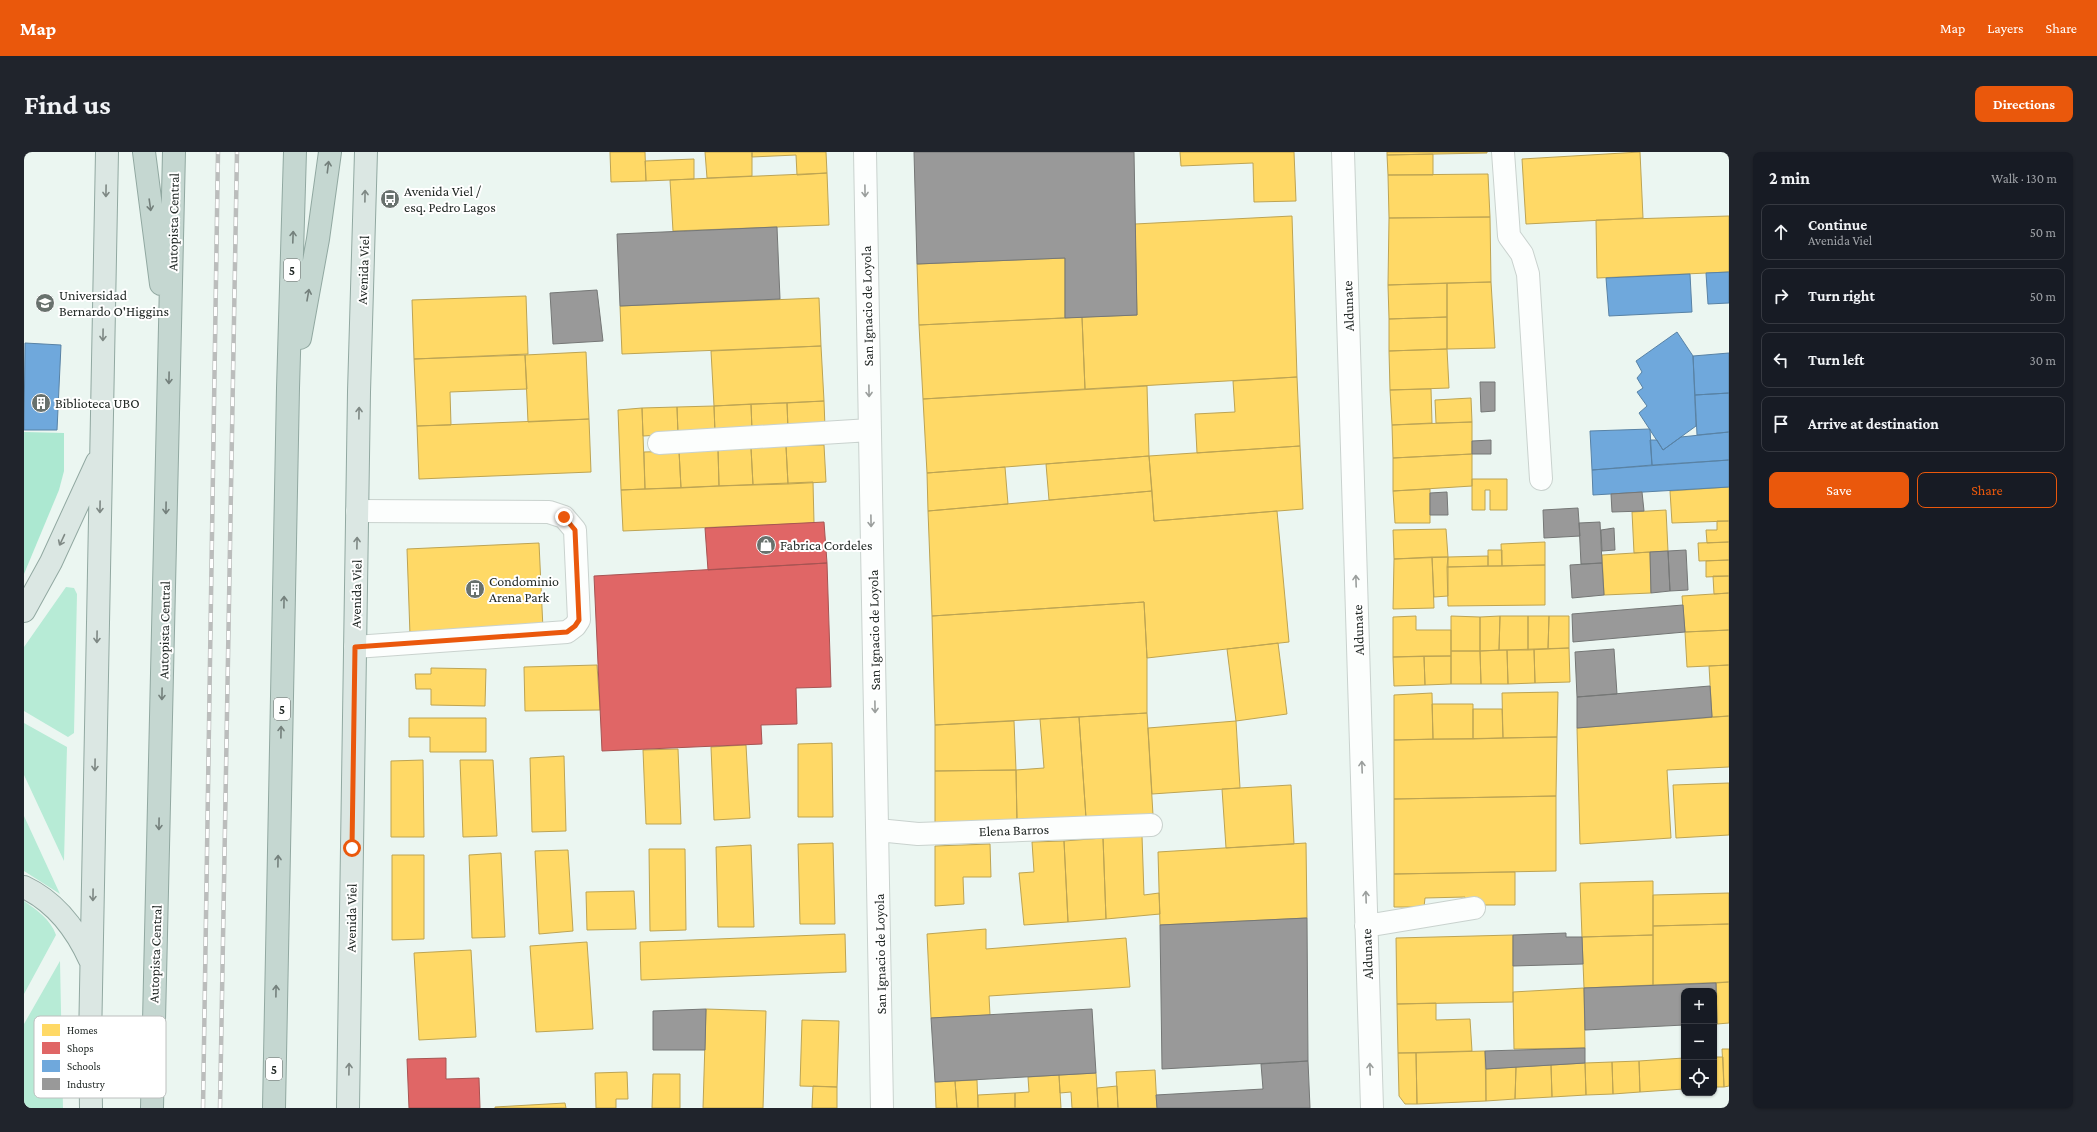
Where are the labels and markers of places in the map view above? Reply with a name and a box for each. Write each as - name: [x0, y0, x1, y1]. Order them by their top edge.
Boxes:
- place label: Avenida Viel / esq. Pedro Lagos: [404, 183, 496, 215]
- bus stop icon: Avenida Viel / esq. Pedro Lagos: [379, 188, 401, 210]
- place label: Universidad Bernardo O'Higgins: [59, 287, 169, 319]
- school or university icon: Universidad Bernardo O'Higgins: [34, 292, 56, 314]
- building icon: Biblioteca UBO: [30, 392, 52, 414]
- place label: Biblioteca UBO: [55, 395, 140, 411]
- shop icon: Fabrica Cordeles: [755, 534, 777, 556]
- place label: Fabrica Cordeles: [780, 537, 872, 553]
- place label: Condominio Arena Park: [489, 573, 559, 605]
- building icon: Condominio Arena Park: [464, 578, 486, 600]

